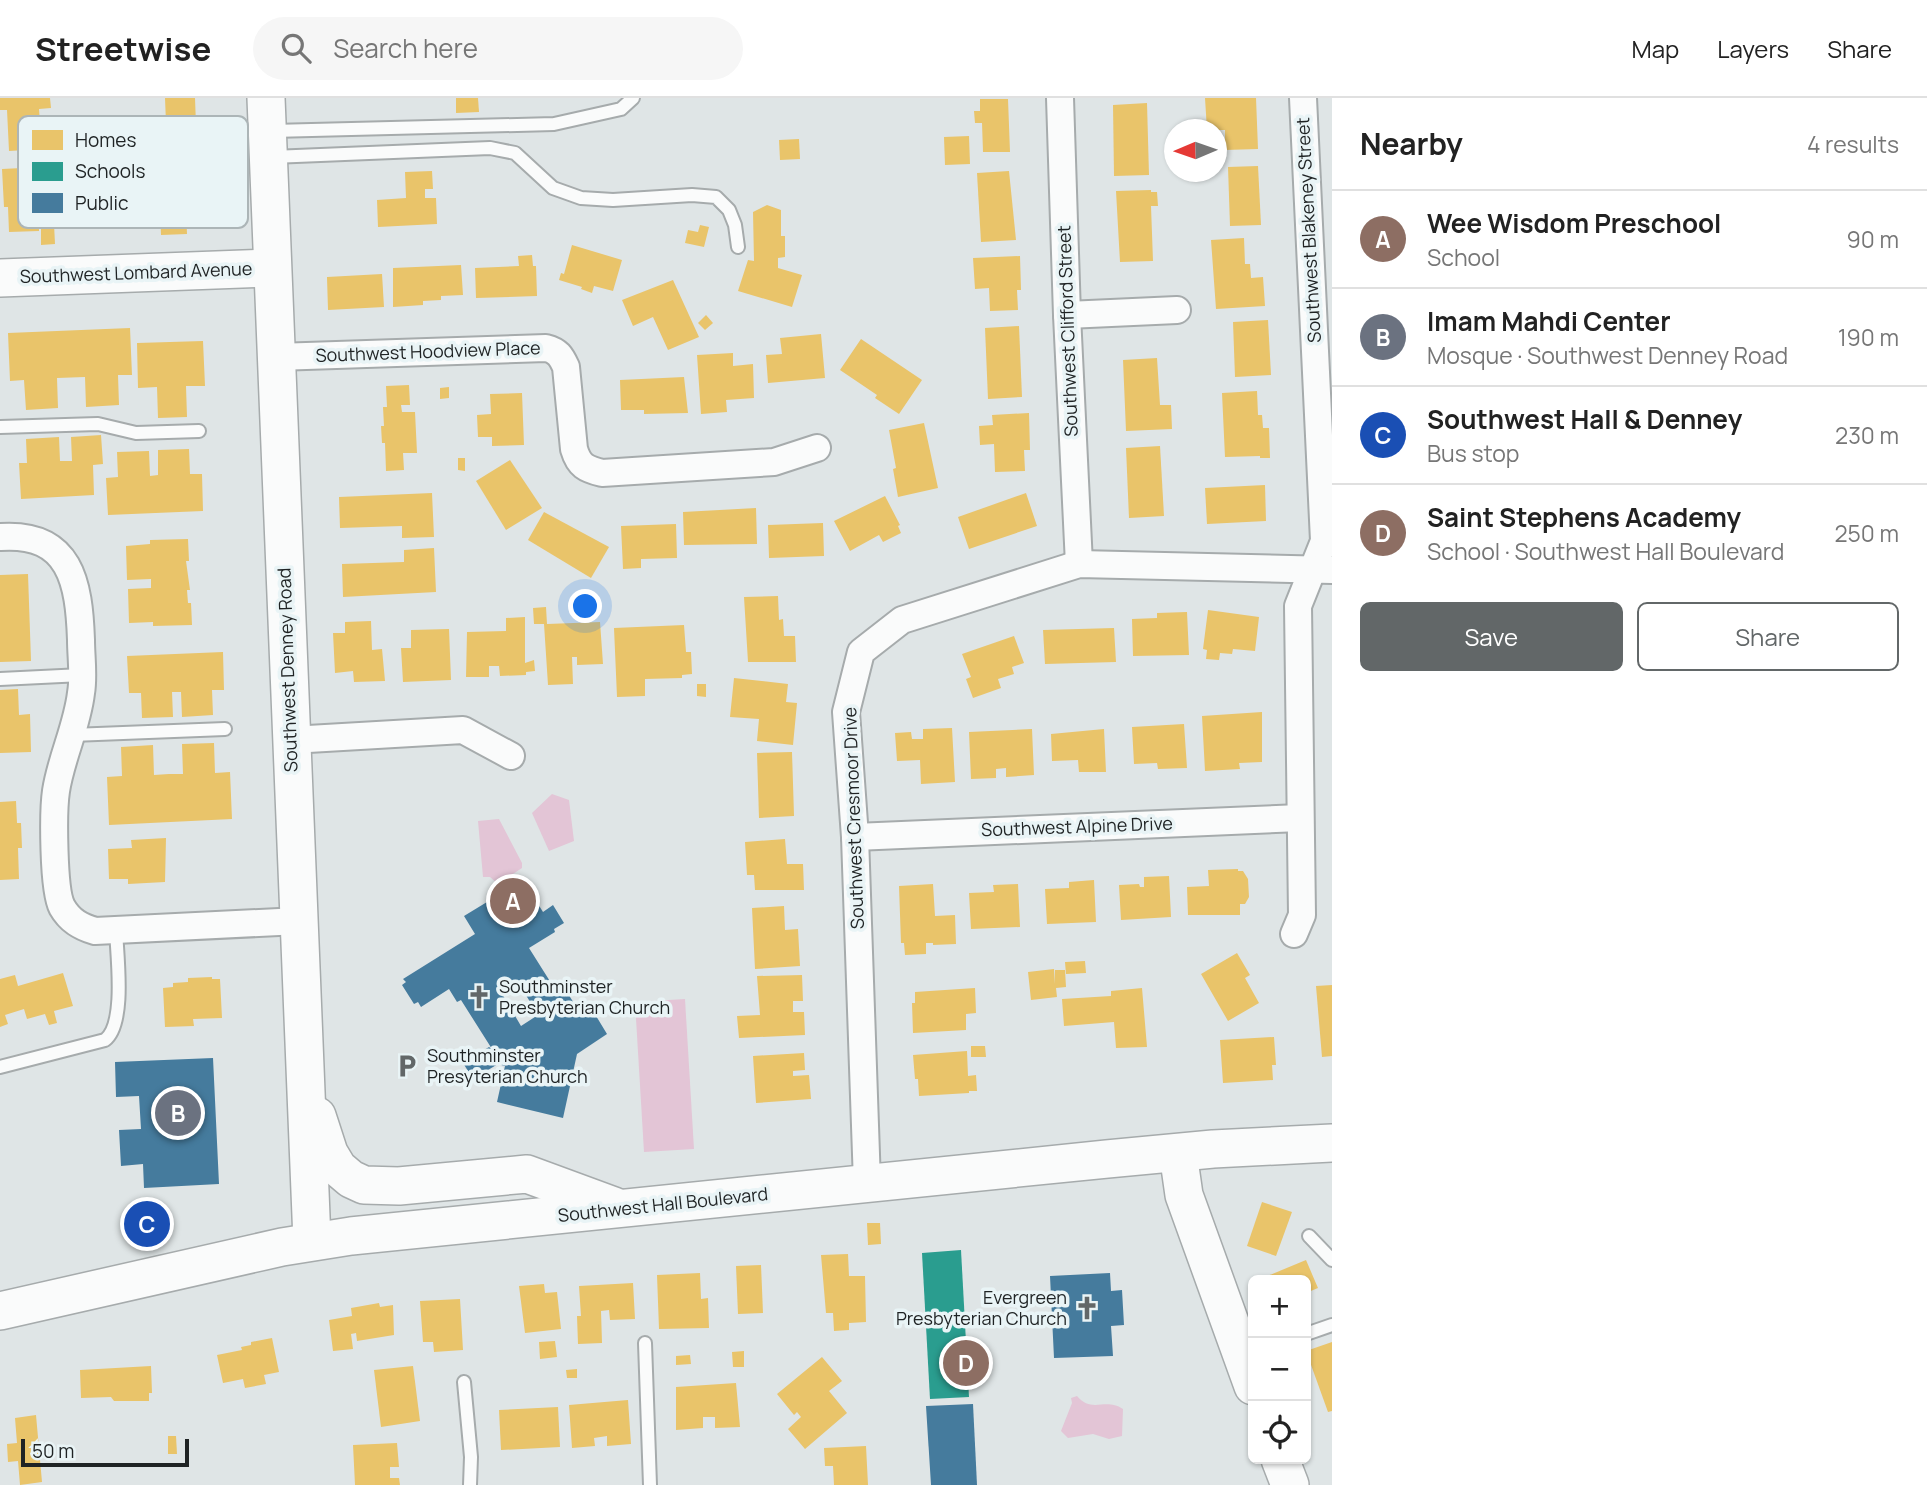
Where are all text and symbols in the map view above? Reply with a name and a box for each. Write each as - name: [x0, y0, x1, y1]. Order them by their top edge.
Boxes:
- search box: [253, 17, 743, 80]
- text: Streetwise: [35, 26, 211, 71]
- icon: search: [277, 29, 315, 67]
- text: Search here: [333, 30, 478, 66]
- text: Map: [1632, 32, 1679, 65]
- text: Layers: [1717, 32, 1789, 65]
- text: Share: [1827, 32, 1892, 65]
- legend: [18, 116, 248, 228]
- street label: Southwest Blakeney Street: [1290, 117, 1326, 343]
- north arrow: [1164, 119, 1227, 182]
- text: Nearby: [1360, 123, 1463, 164]
- text: Homes: [75, 127, 136, 153]
- text: 4 results: [1807, 128, 1899, 160]
- text: Schools: [75, 158, 145, 184]
- text: Public: [75, 190, 128, 216]
- text: Wee Wisdom Preschool: [1427, 205, 1721, 241]
- text: A: [1375, 223, 1391, 255]
- text: 90 m: [1847, 223, 1899, 255]
- street label: Southwest Clifford Street: [1051, 225, 1083, 437]
- text: School: [1427, 241, 1500, 273]
- street label: Southwest Lombard Avenue: [19, 256, 253, 288]
- text: Imam Mahdi Center: [1427, 303, 1671, 339]
- text: B: [1376, 321, 1390, 353]
- text: 190 m: [1838, 321, 1899, 353]
- street label: Southwest Hoodview Place: [315, 335, 541, 367]
- text: Mosque · Southwest Denney Road: [1427, 339, 1788, 371]
- text: Southwest Hall & Denney: [1427, 401, 1742, 437]
- text: C: [1375, 419, 1392, 451]
- text: 230 m: [1835, 419, 1899, 451]
- text: Bus stop: [1427, 437, 1519, 469]
- text: Saint Stephens Academy: [1427, 499, 1741, 535]
- text: D: [1375, 517, 1391, 549]
- text: 250 m: [1834, 517, 1899, 549]
- text: School · Southwest Hall Boulevard: [1427, 535, 1784, 567]
- street label: Southwest Denney Road: [271, 568, 303, 773]
- your location: [568, 589, 602, 623]
- button: Save: [1360, 602, 1623, 671]
- button: Share: [1637, 602, 1899, 671]
- street label: Southwest Cresmoor Drive: [837, 706, 869, 930]
- street label: Southwest Alpine Drive: [981, 811, 1173, 841]
- pin: A: [490, 875, 536, 927]
- place label: Southminster Presbyterian Church: [499, 974, 670, 1019]
- church icon: Southminster Presbyterian Church: [465, 983, 493, 1011]
- place label: Southminster Presyterian Church: [427, 1043, 588, 1088]
- parking icon: Southminster Presyterian Church: [393, 1052, 421, 1080]
- pin: B: [155, 1087, 201, 1139]
- street label: Southwest Hall Boulevard: [557, 1181, 769, 1227]
- pin: C: [124, 1198, 170, 1250]
- map controls: [1248, 1275, 1311, 1464]
- button: +: [1248, 1275, 1311, 1338]
- place label: Evergreen Presbyterian Church: [896, 1285, 1067, 1330]
- church icon: Evergreen Presbyterian Church: [1073, 1294, 1101, 1322]
- pin: D: [943, 1337, 989, 1389]
- button: −: [1248, 1338, 1311, 1401]
- button: locate: [1248, 1401, 1311, 1464]
- scale bar: [21, 1436, 189, 1468]
- text: 50 m: [32, 1438, 74, 1464]

